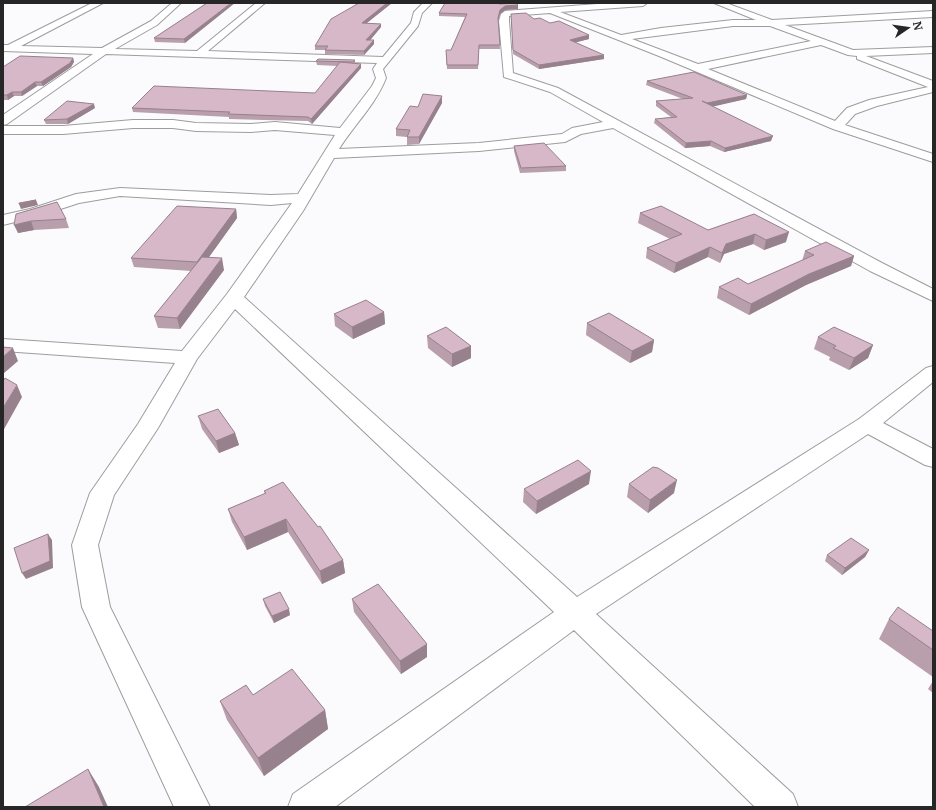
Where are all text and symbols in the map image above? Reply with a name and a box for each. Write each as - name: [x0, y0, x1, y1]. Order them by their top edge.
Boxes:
- north arrow: [888, 8, 928, 48]
- text: N: [910, 20, 926, 32]

